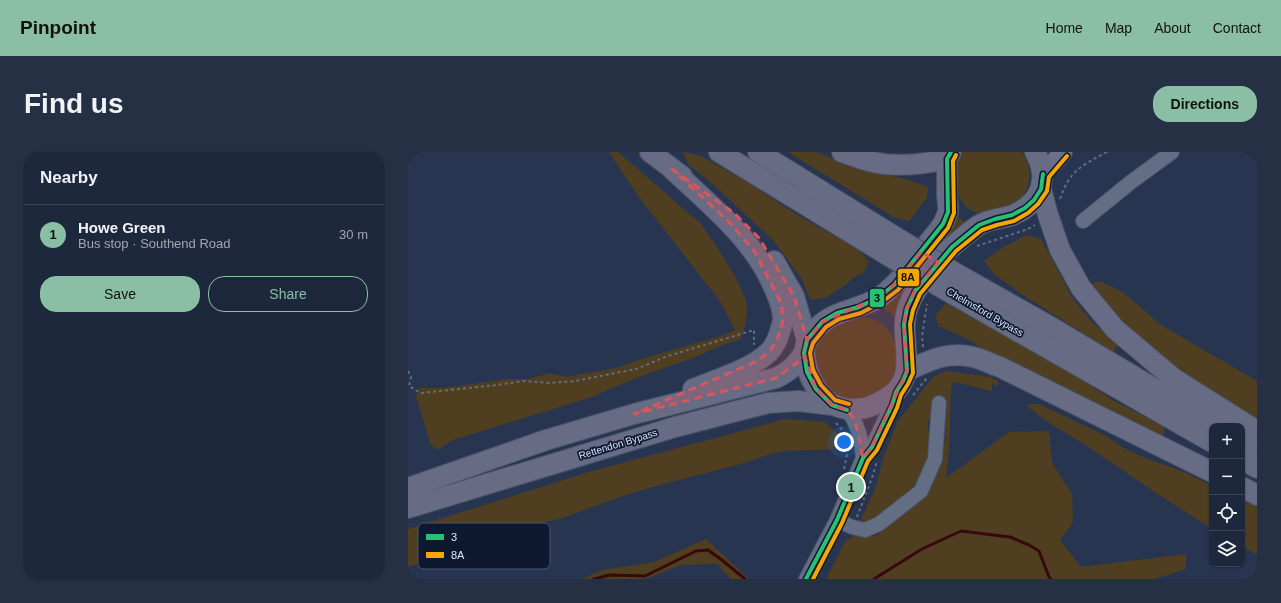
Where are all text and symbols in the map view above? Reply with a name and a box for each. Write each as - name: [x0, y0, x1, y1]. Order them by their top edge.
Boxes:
- text: Pinpoint: [20, 17, 96, 38]
- text: Home: [1046, 20, 1083, 36]
- text: Map: [1105, 20, 1132, 36]
- text: About: [1154, 20, 1191, 36]
- text: Contact: [1213, 20, 1261, 36]
- button: Directions: [1153, 86, 1257, 122]
- text: Find us: [24, 88, 124, 119]
- text: Nearby: [40, 168, 98, 187]
- text: Howe Green: [78, 219, 166, 236]
- text: 1: [49, 227, 57, 242]
- text: 30 m: [339, 227, 368, 242]
- text: Bus stop · Southend Road: [78, 236, 231, 251]
- line badge: 8A: [897, 268, 920, 287]
- text: 8A: [901, 271, 915, 283]
- button: Save: [40, 276, 200, 312]
- button: Share: [208, 276, 368, 312]
- street label: Chelmsford Bypass: [945, 286, 1025, 338]
- line badge: 3: [869, 288, 885, 308]
- text: 3: [874, 292, 880, 304]
- map controls: [1209, 423, 1245, 567]
- button: +: [1209, 423, 1245, 459]
- street label: Rettendon Bypass: [577, 427, 659, 461]
- your location: [834, 432, 854, 452]
- button: −: [1209, 459, 1245, 495]
- pin: 1: [838, 472, 864, 502]
- button: locate: [1209, 495, 1245, 531]
- legend: [418, 523, 550, 569]
- text: 3: [451, 531, 457, 543]
- button: layers: [1209, 531, 1245, 567]
- text: 8A: [451, 549, 465, 561]

